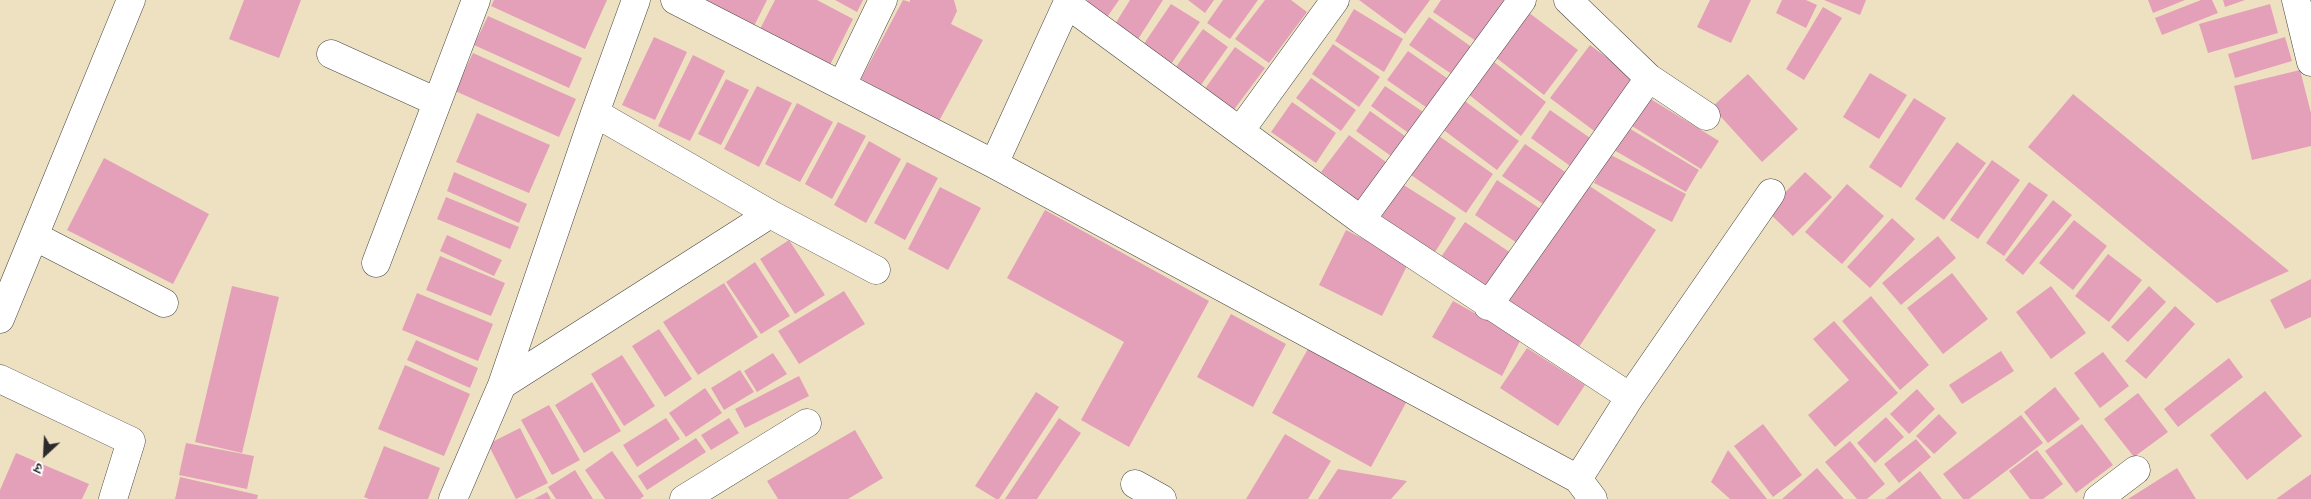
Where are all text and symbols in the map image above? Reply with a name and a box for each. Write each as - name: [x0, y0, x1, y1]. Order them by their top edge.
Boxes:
- north arrow: [20, 429, 70, 479]
- text: उ: [32, 460, 45, 475]

